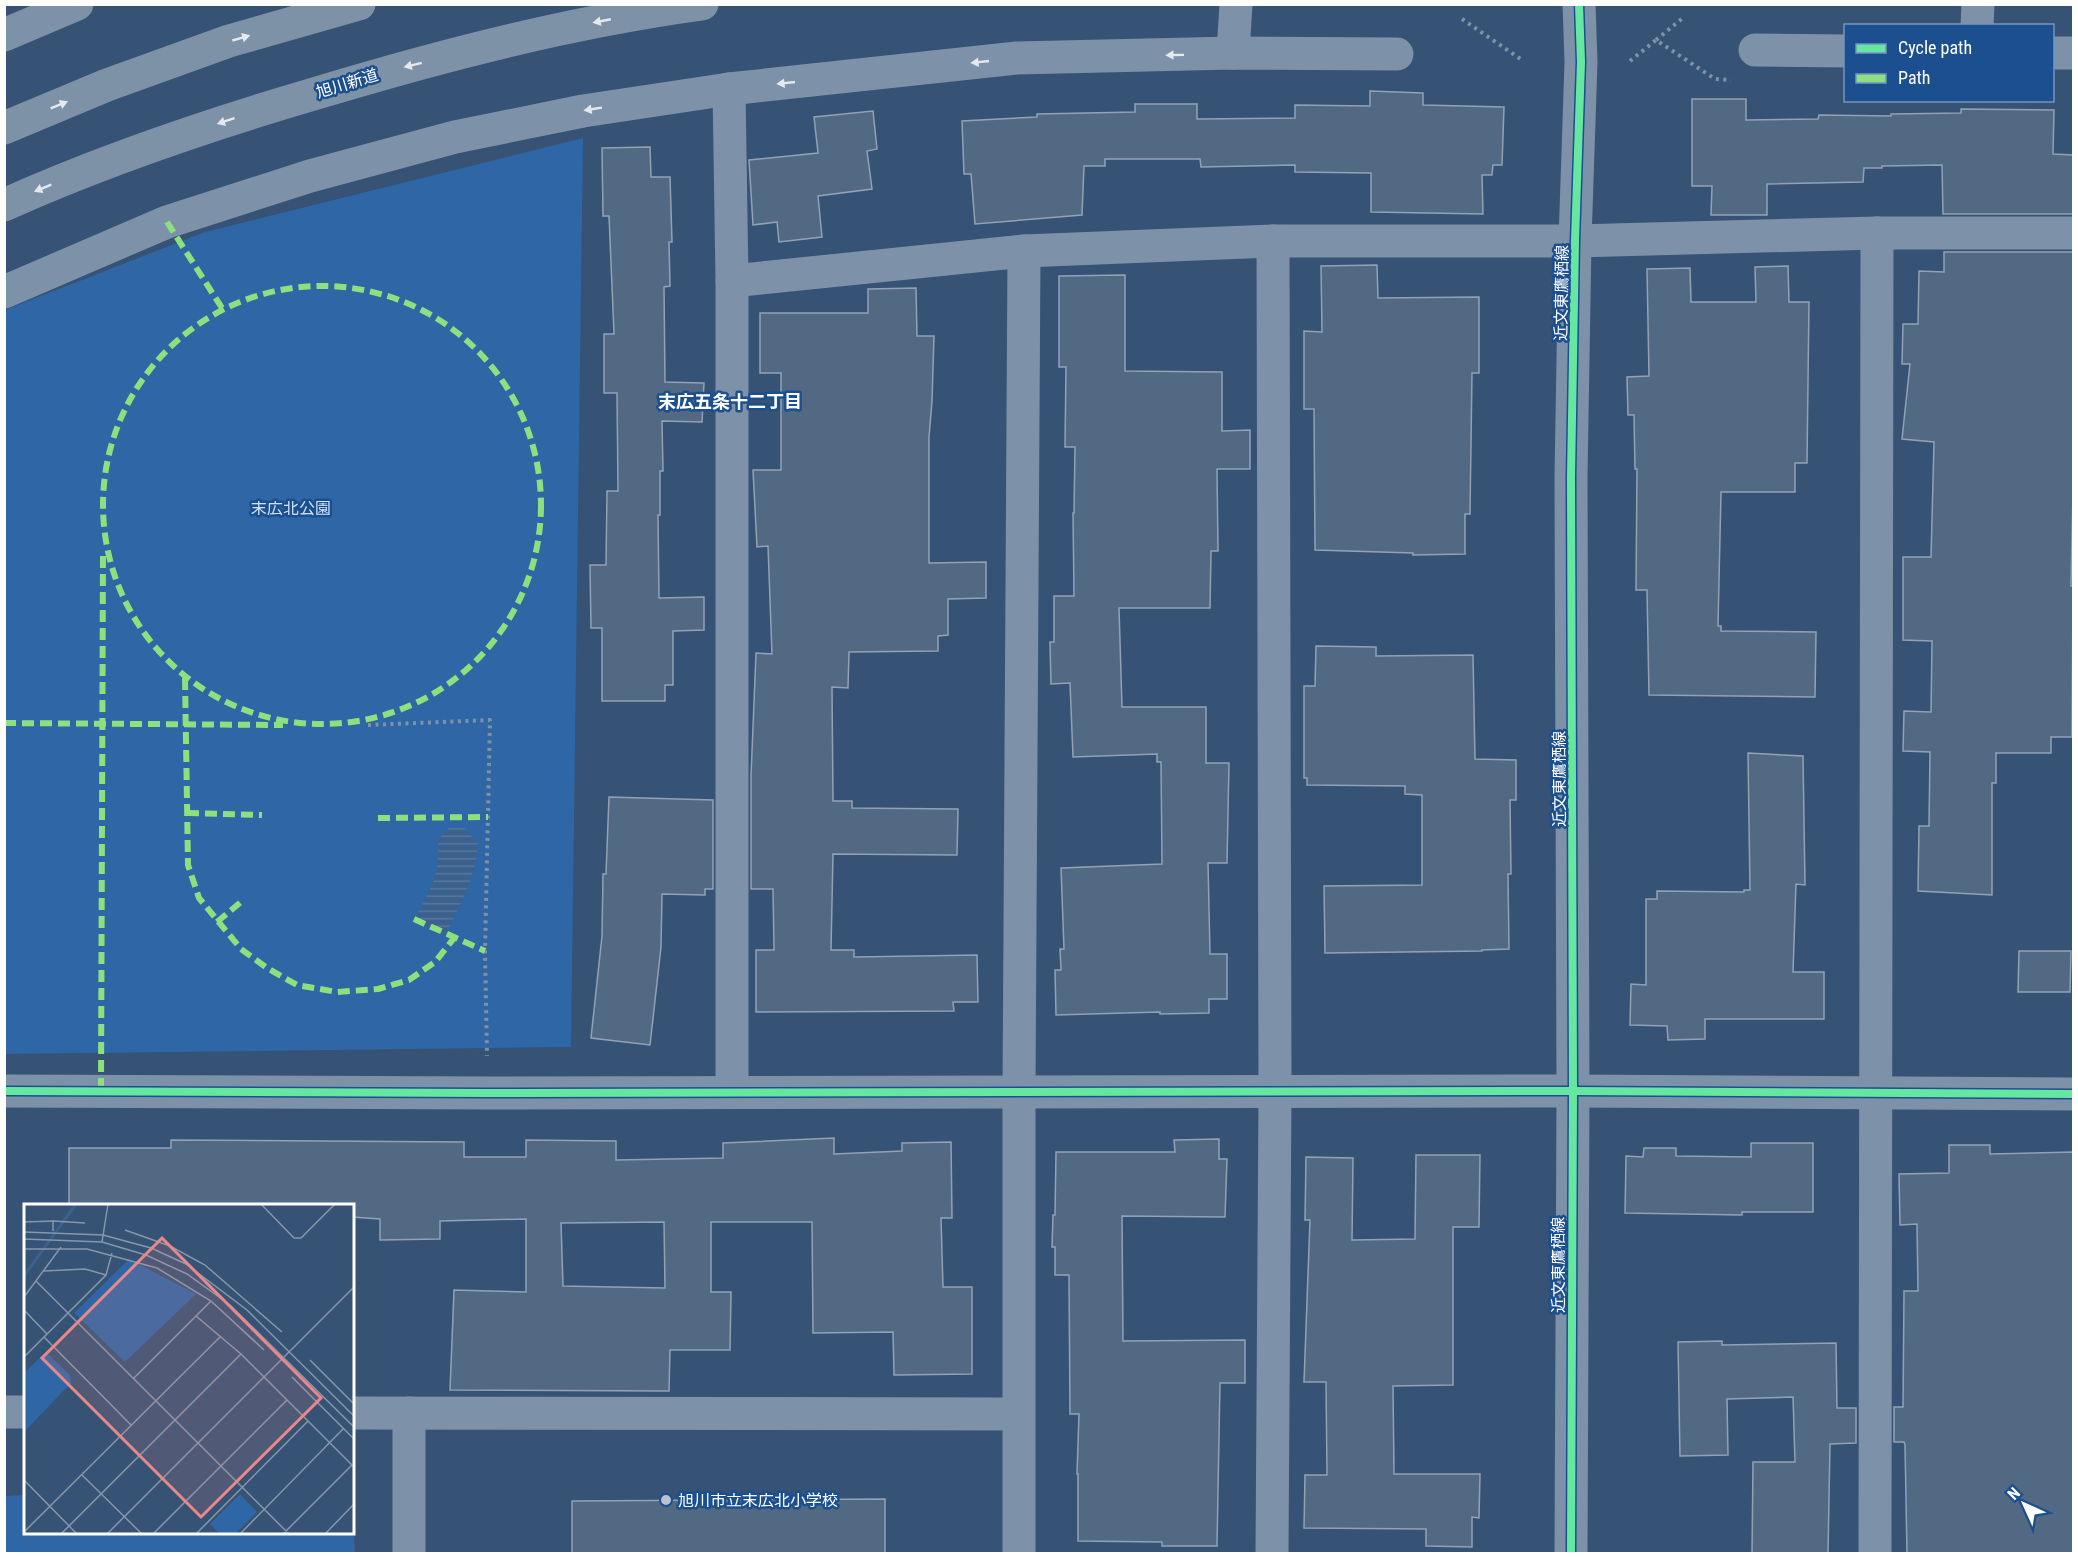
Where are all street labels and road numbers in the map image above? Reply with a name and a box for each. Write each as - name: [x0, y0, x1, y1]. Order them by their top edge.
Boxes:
- street label: 旭川新道: [314, 65, 381, 102]
- street label: 近文東鷹栖線: [1551, 245, 1572, 341]
- street label: 近文東鷹栖線: [1550, 731, 1569, 827]
- street label: 近文東鷹栖線: [1549, 1217, 1568, 1313]

